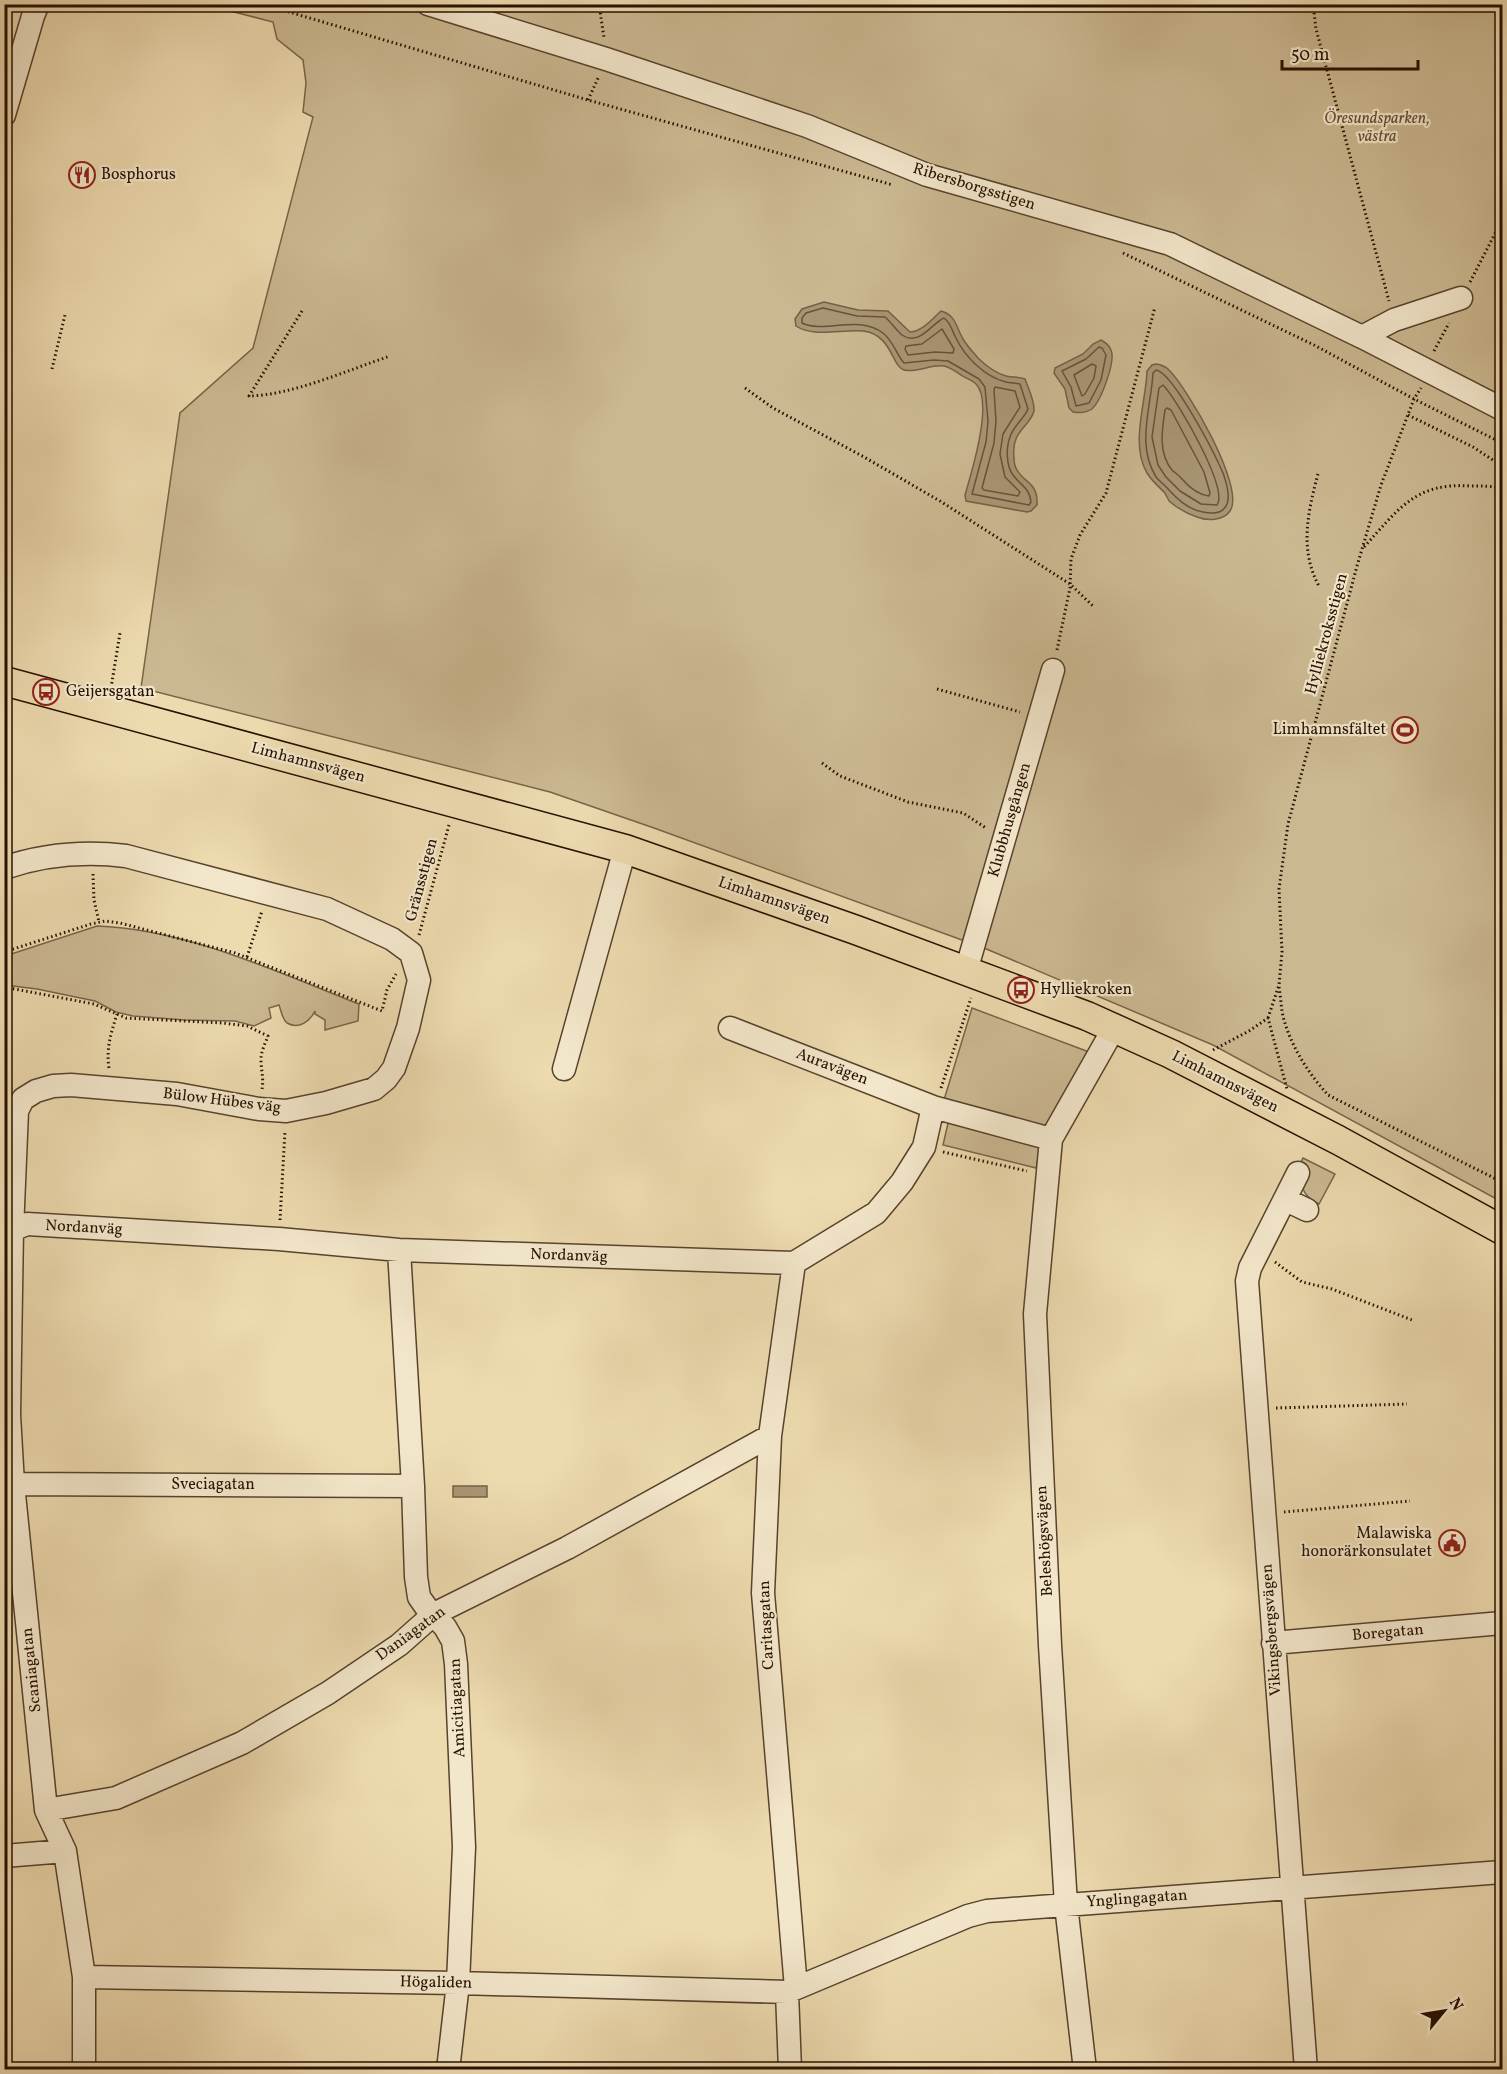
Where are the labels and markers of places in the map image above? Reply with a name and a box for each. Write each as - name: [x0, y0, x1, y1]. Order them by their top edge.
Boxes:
- restaurant icon: Bosphorus: [67, 160, 97, 190]
- place label: Bosphorus: [101, 164, 176, 186]
- bus stop icon: Geijersgatan: [31, 677, 61, 707]
- place label: Geijersgatan: [66, 681, 155, 703]
- sports icon: Limhamnsfältet: [1390, 715, 1420, 745]
- place label: Limhamnsfältet: [1273, 719, 1386, 741]
- bus stop icon: Hylliekroken: [1006, 975, 1036, 1005]
- place label: Hylliekroken: [1040, 979, 1132, 1001]
- place label: Malawiska honorärkonsulatet: [1301, 1523, 1432, 1563]
- public building icon: Malawiska honorärkonsulatet: [1437, 1528, 1467, 1558]

